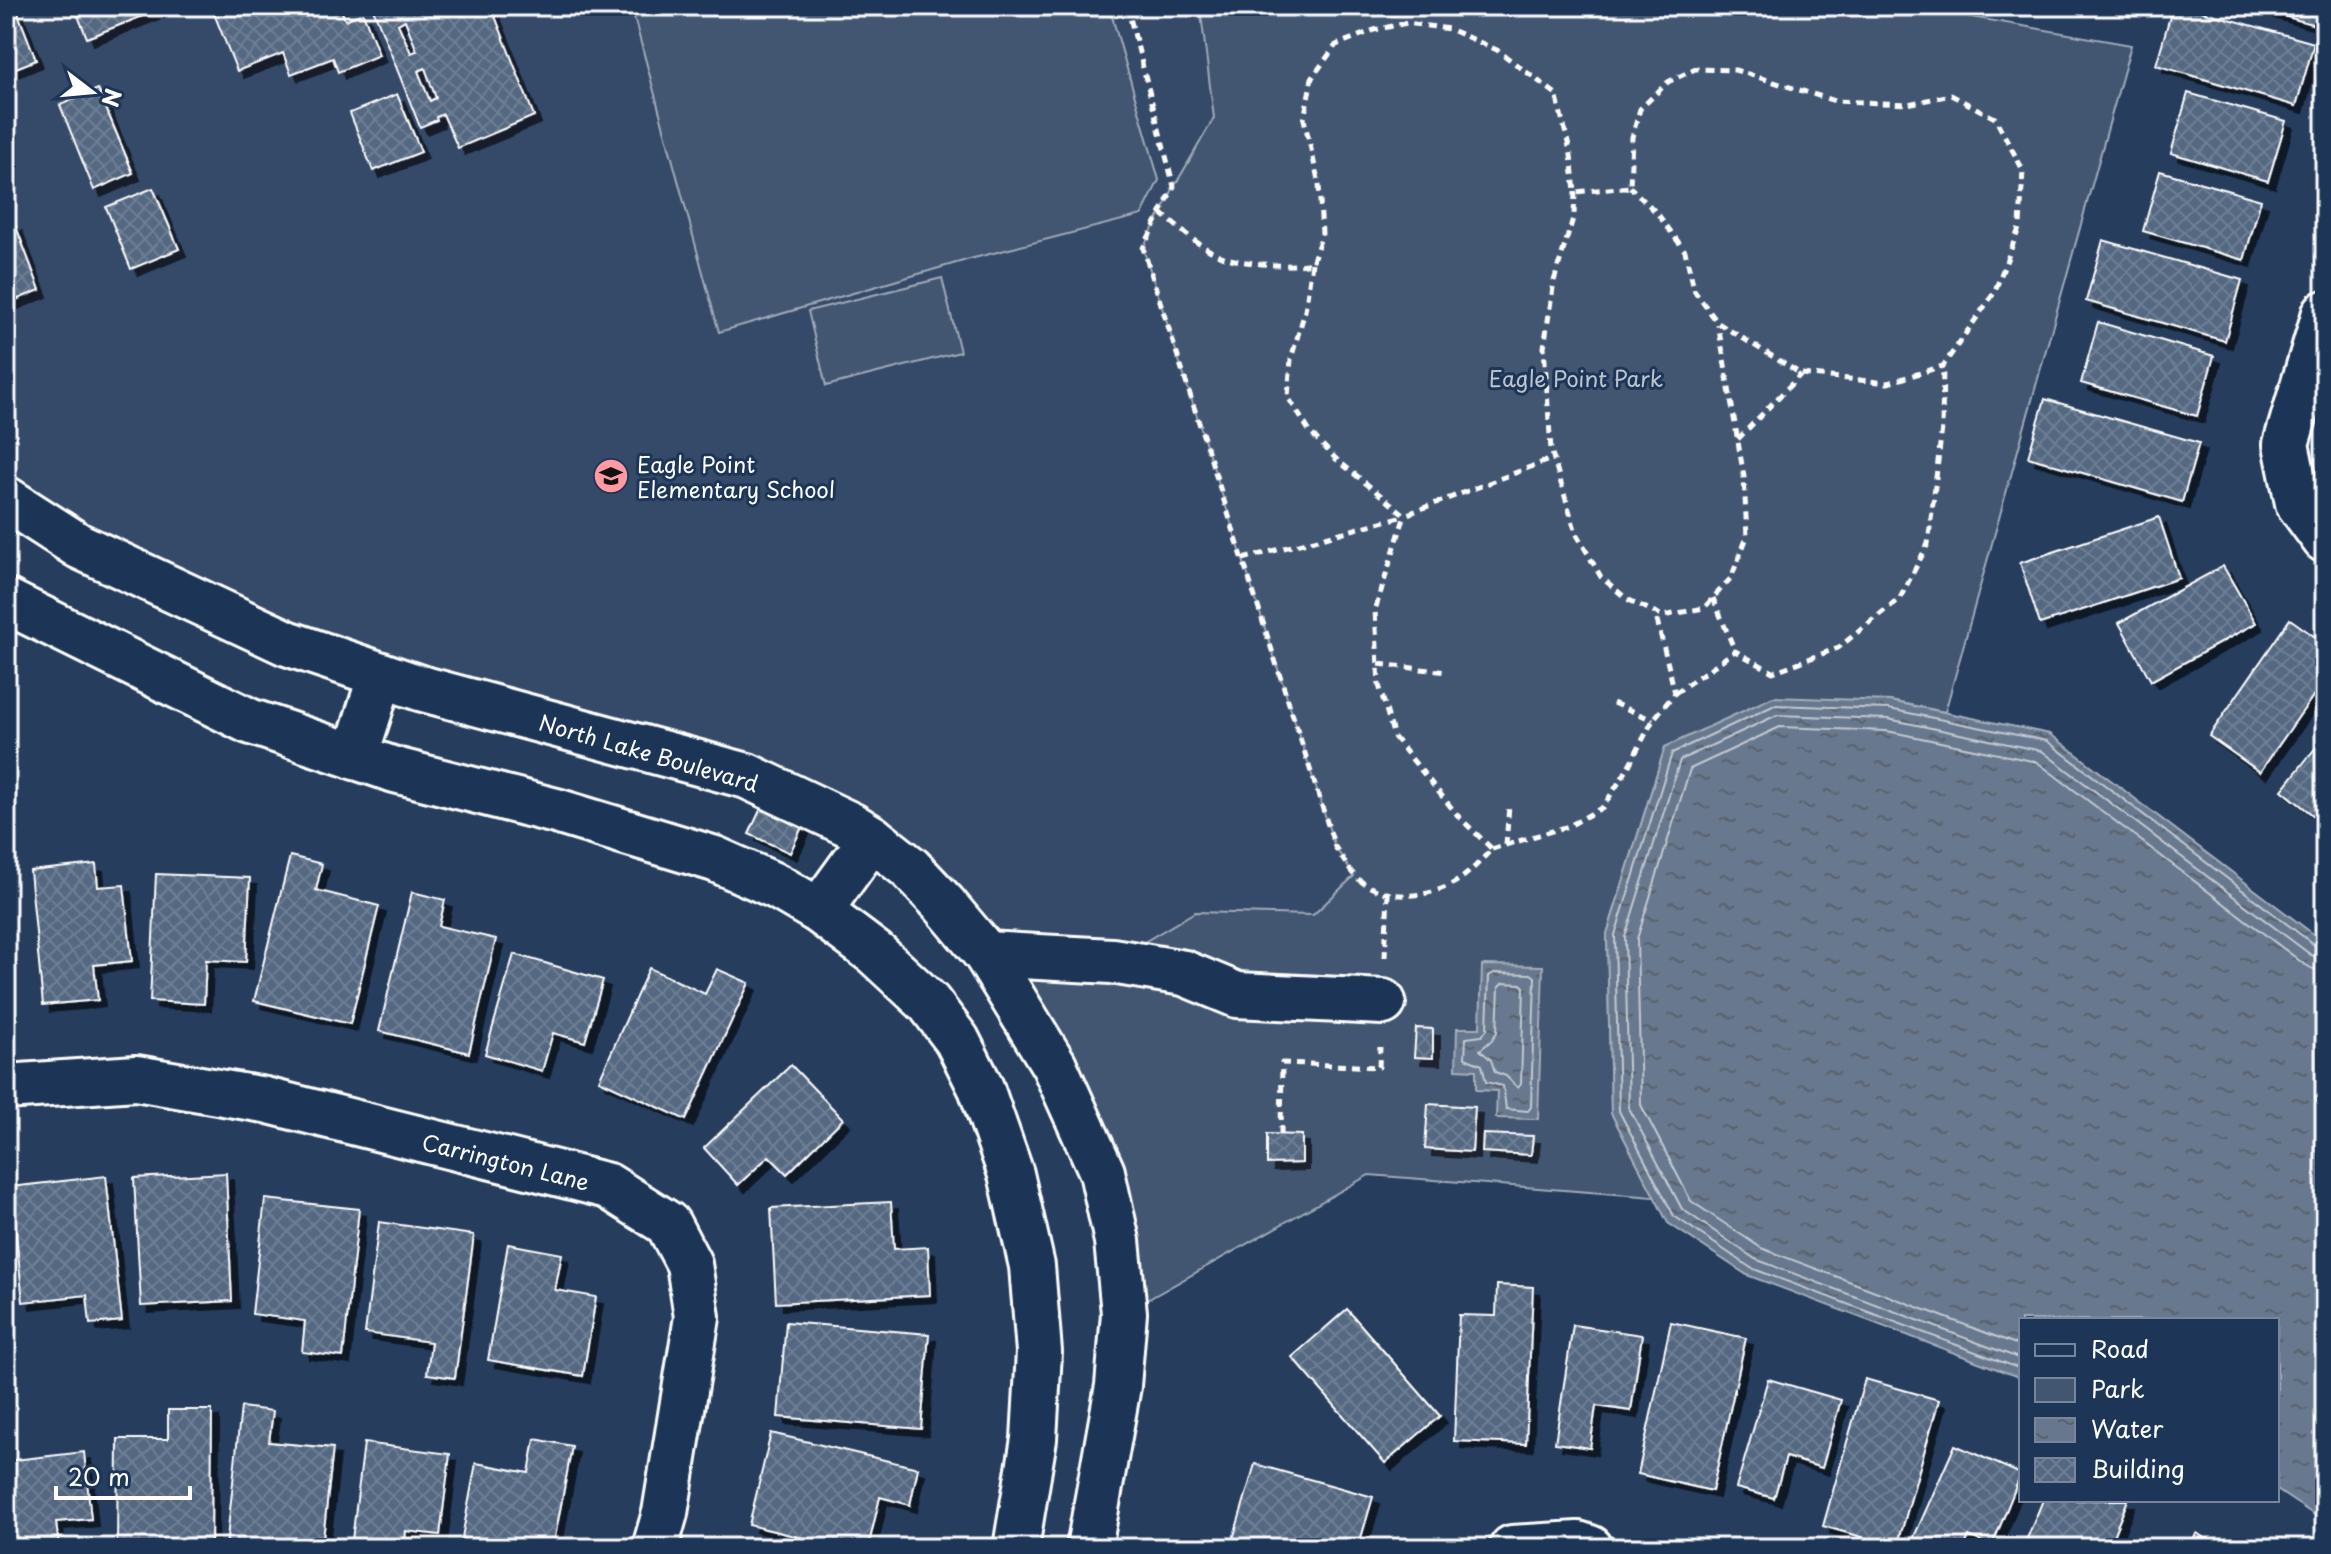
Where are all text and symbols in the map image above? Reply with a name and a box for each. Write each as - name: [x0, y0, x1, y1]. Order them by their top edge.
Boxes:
- north arrow: [52, 52, 132, 132]
- text: N: [94, 85, 131, 111]
- park label: Eagle Point Park: [1489, 361, 1663, 394]
- place label: Eagle Point Elementary School: [637, 447, 835, 505]
- school or university icon: Eagle Point Elementary School: [592, 457, 630, 495]
- street label: North Lake Boulevard: [535, 705, 763, 799]
- street label: Carrington Lane: [419, 1124, 593, 1198]
- legend: [2019, 1318, 2279, 1502]
- text: Road: [2091, 1330, 2149, 1366]
- text: Park: [2091, 1370, 2145, 1406]
- text: Water: [2091, 1410, 2164, 1446]
- scale bar: [56, 1450, 190, 1500]
- text: Building: [2091, 1450, 2185, 1486]
- text: 20 m: [68, 1458, 130, 1494]

